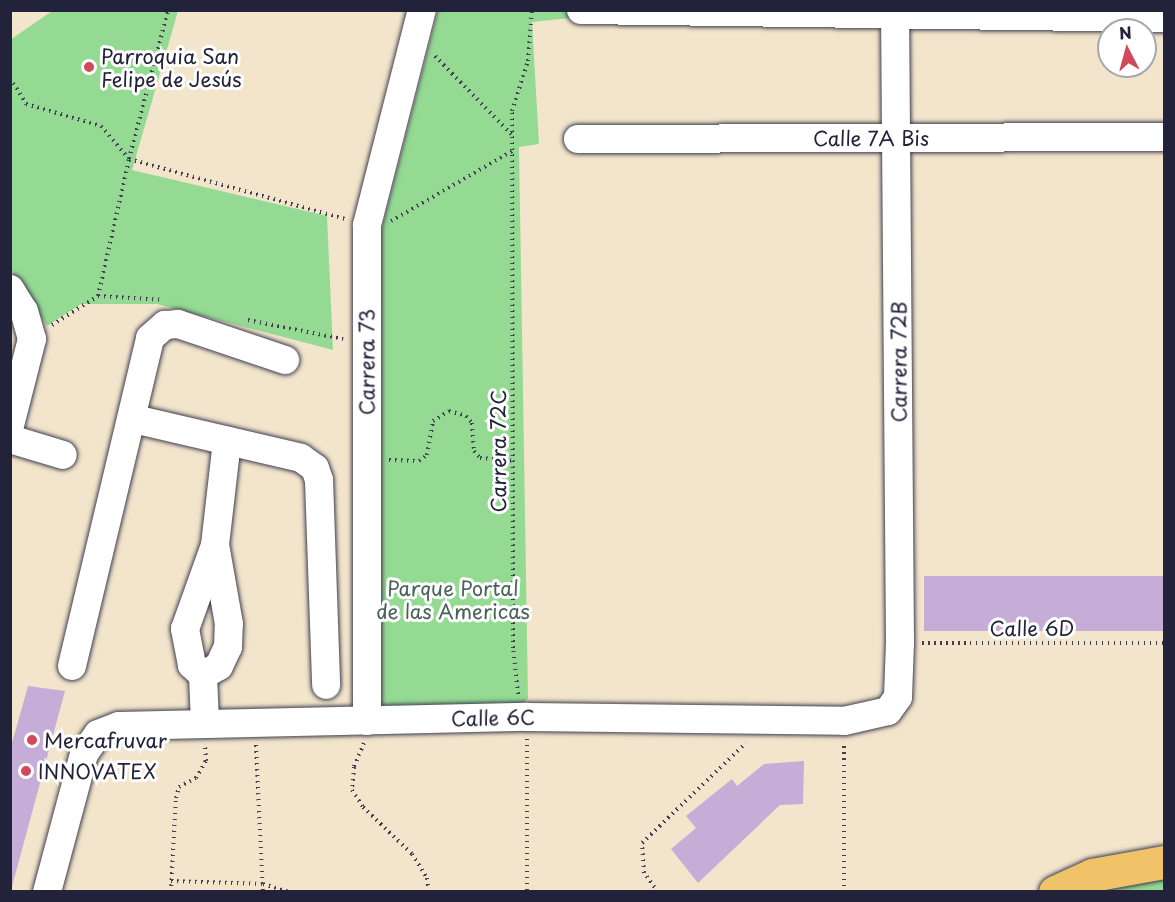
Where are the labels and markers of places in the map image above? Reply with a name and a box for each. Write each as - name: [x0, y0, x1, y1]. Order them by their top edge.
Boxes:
- place label: Parroquia San Felipe de Jesús: [101, 44, 243, 91]
- marker: Parroquia San Felipe de Jesús: [82, 60, 96, 74]
- place label: Mercafruvar: [44, 728, 167, 752]
- marker: Mercafruvar: [25, 733, 39, 747]
- place label: INNOVATEX: [38, 759, 156, 783]
- marker: INNOVATEX: [19, 764, 33, 778]

